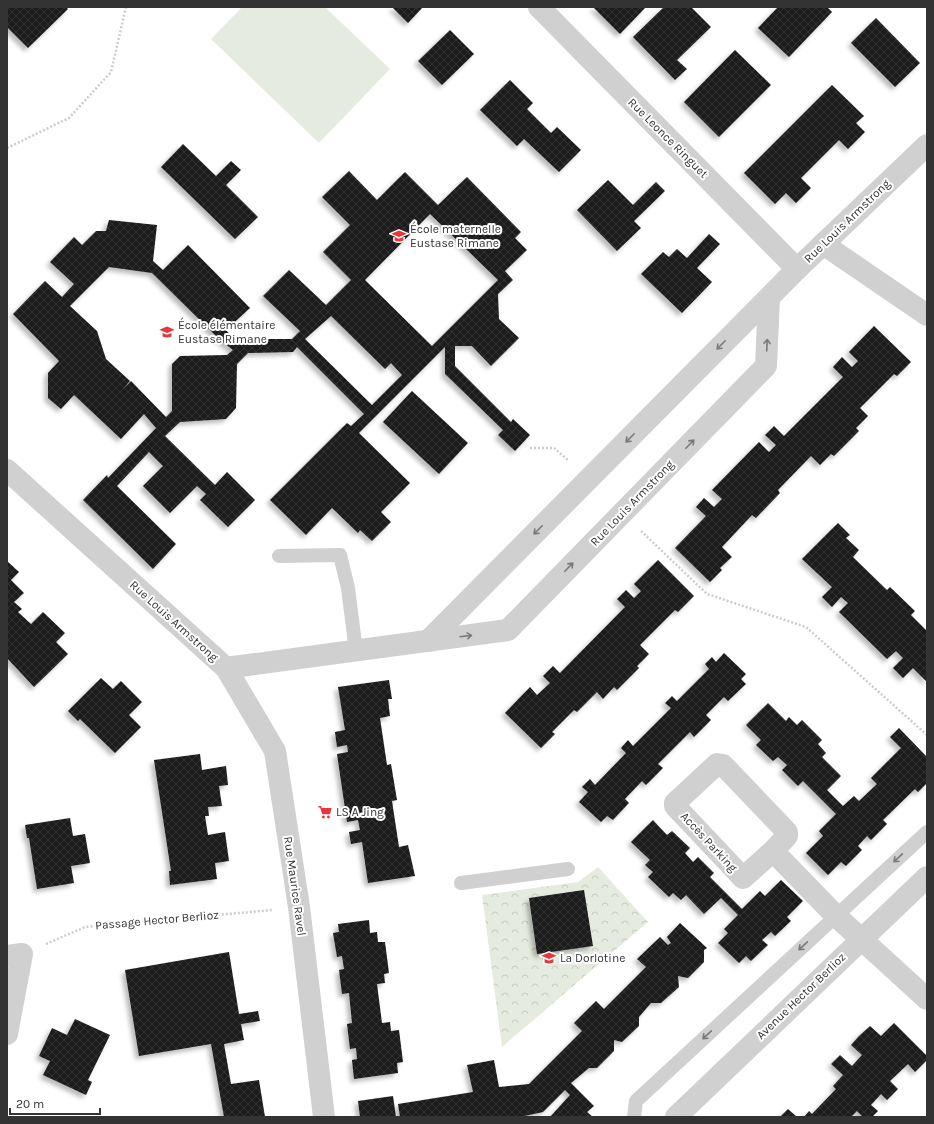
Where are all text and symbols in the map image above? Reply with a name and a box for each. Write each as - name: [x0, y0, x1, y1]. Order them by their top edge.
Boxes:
- street label: Rue Leonce Ringuet: [625, 95, 711, 181]
- street label: Rue Louis Armstrong: [801, 176, 893, 266]
- place label: École maternelle Eustase Rimane: [410, 221, 501, 250]
- school or university icon: École maternelle Eustase Rimane: [391, 228, 407, 244]
- place label: École élémentaire Eustase Rimane: [178, 317, 275, 346]
- school or university icon: École élémentaire Eustase Rimane: [159, 324, 175, 340]
- one-way arrow: [763, 339, 770, 352]
- one-way arrow: [716, 340, 726, 350]
- one-way arrow: [625, 433, 635, 443]
- one-way arrow: [685, 439, 695, 449]
- street label: Rue Louis Armstrong: [587, 457, 677, 549]
- one-way arrow: [533, 525, 543, 535]
- one-way arrow: [565, 562, 574, 572]
- street label: Rue Louis Armstrong: [127, 578, 221, 664]
- one-way arrow: [459, 632, 472, 640]
- supermarket icon: LS A Jing: [317, 804, 333, 820]
- place label: LS A Jing: [336, 805, 384, 819]
- street label: Accès Parking: [678, 809, 740, 875]
- street label: Rue Maurice Ravel: [281, 835, 309, 937]
- one-way arrow: [893, 854, 903, 863]
- street label: Passage Hector Berlioz: [95, 908, 220, 932]
- one-way arrow: [798, 942, 808, 951]
- school or university icon: La Dorlotine: [541, 950, 557, 966]
- street label: Avenue Hector Berlioz: [754, 950, 849, 1042]
- place label: La Dorlotine: [560, 951, 625, 965]
- one-way arrow: [703, 1030, 713, 1039]
- scale bar: [10, 1090, 100, 1116]
- text: 20 m: [16, 1097, 44, 1111]

